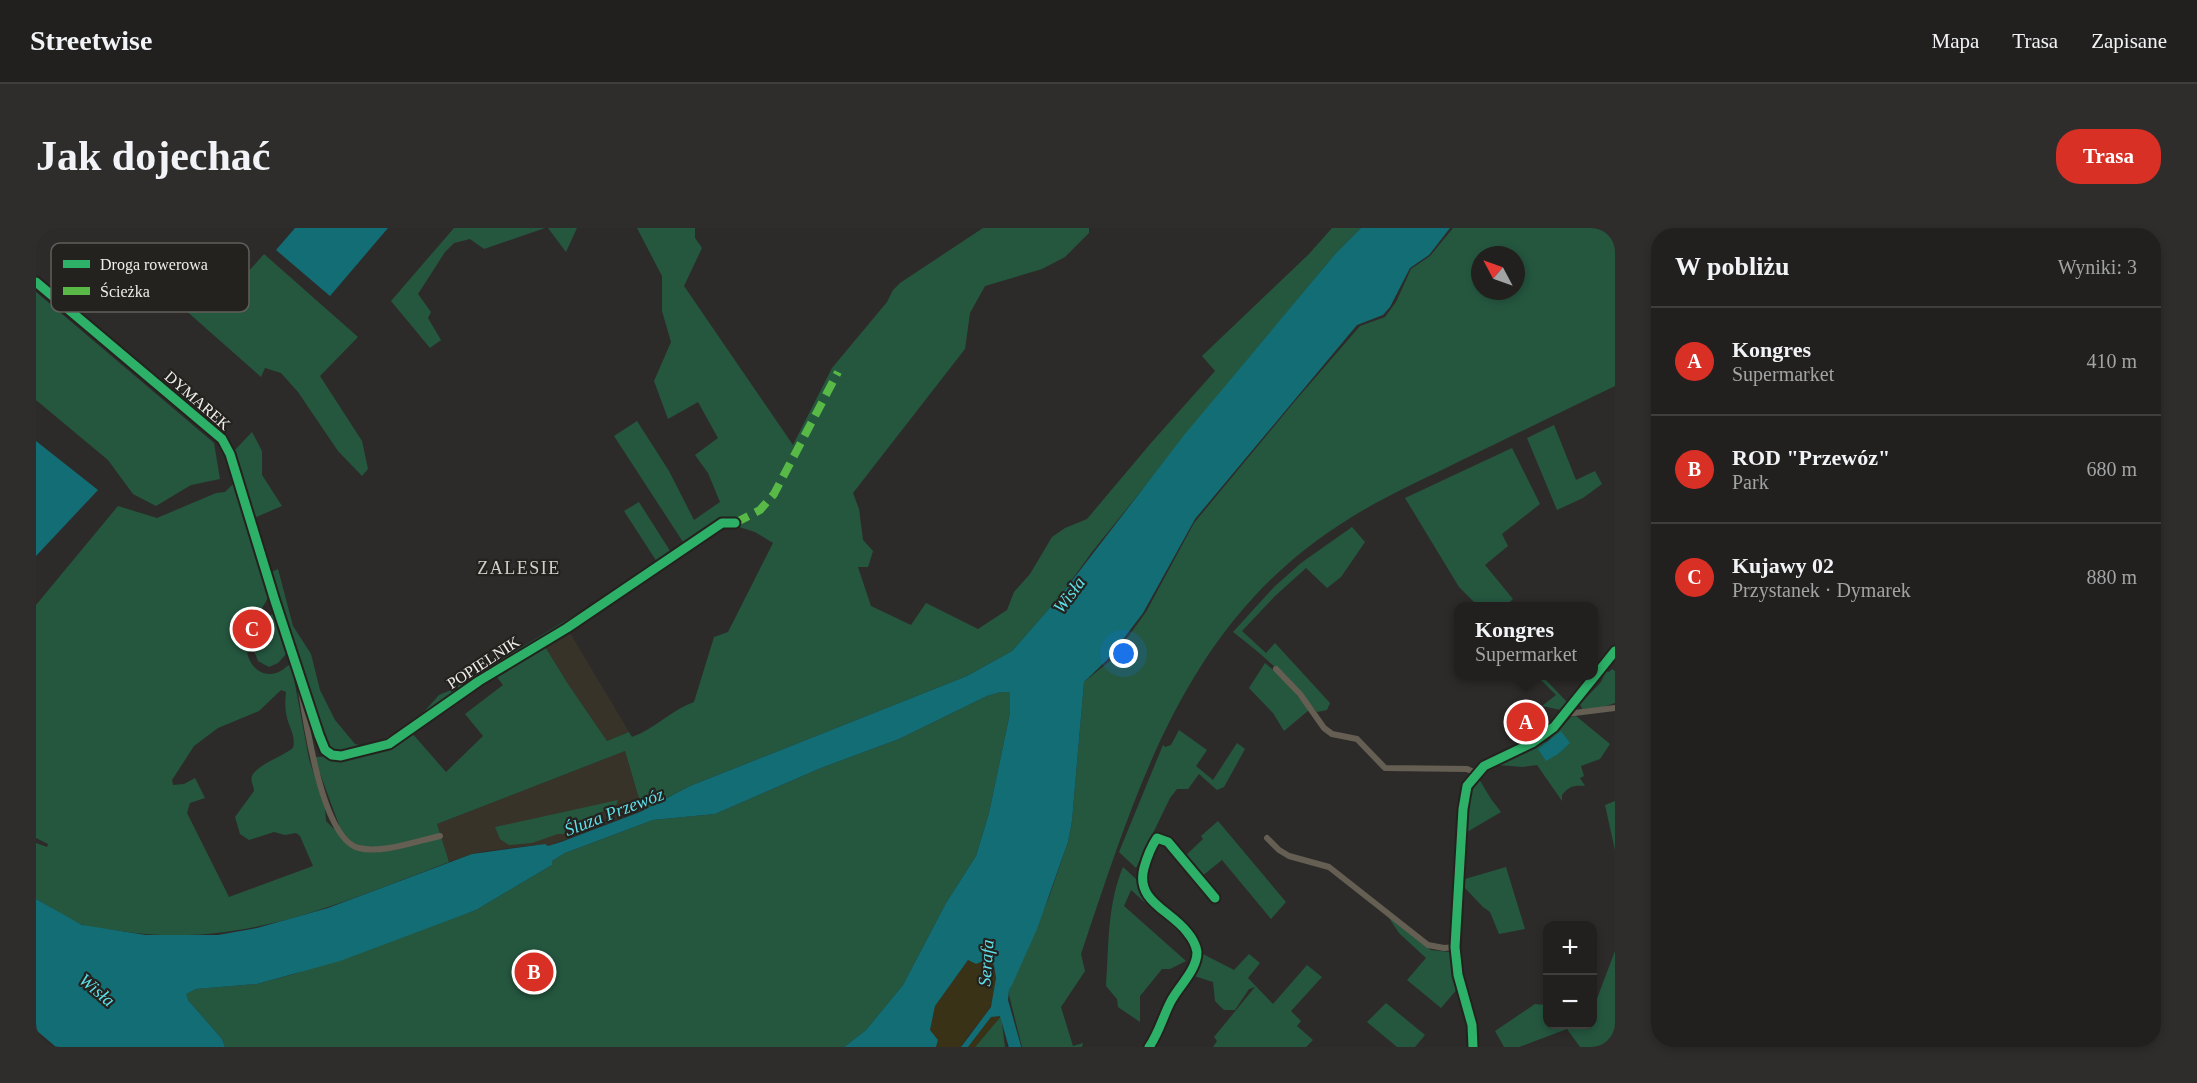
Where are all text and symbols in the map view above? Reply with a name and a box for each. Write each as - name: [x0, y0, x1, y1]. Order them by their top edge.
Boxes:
- text: Streetwise: [30, 25, 152, 56]
- text: Mapa: [1931, 29, 1979, 53]
- text: Trasa: [2012, 29, 2058, 53]
- text: Zapisane: [2091, 29, 2167, 53]
- button: Trasa: [2056, 129, 2161, 184]
- text: Jak dojechać: [36, 133, 271, 179]
- legend: [51, 243, 249, 312]
- north arrow: [1471, 246, 1525, 300]
- text: W pobliżu: [1675, 252, 1789, 281]
- text: Droga rowerowa: [100, 256, 208, 274]
- text: Wyniki: 3: [2058, 256, 2137, 278]
- text: Ścieżka: [100, 282, 150, 300]
- text: Kongres: [1732, 337, 1811, 362]
- text: A: [1687, 350, 1702, 372]
- text: 410 m: [2086, 350, 2137, 372]
- text: Supermarket: [1732, 363, 1834, 385]
- street label: DYMAREK: [162, 367, 234, 434]
- text: ROD "Przewóz": [1732, 445, 1890, 470]
- text: B: [1688, 458, 1701, 480]
- text: 680 m: [2086, 458, 2137, 480]
- text: Park: [1732, 471, 1769, 493]
- text: Kujawy 02: [1732, 553, 1834, 578]
- district label: ZALESIE: [477, 558, 561, 578]
- text: C: [1687, 566, 1702, 588]
- text: 880 m: [2086, 566, 2137, 588]
- water label: Wisła: [1049, 573, 1089, 617]
- text: Przystanek · Dymarek: [1732, 579, 1911, 601]
- popup: [1454, 602, 1598, 680]
- pin: C: [232, 606, 272, 652]
- text: Kongres: [1475, 617, 1554, 642]
- street label: POPIELNIK: [444, 633, 523, 692]
- your location: [1109, 639, 1138, 668]
- text: Supermarket: [1475, 643, 1577, 665]
- pin: A: [1506, 700, 1546, 744]
- water label: Śluza Przewóz: [561, 783, 666, 840]
- map controls: [1543, 921, 1597, 1029]
- button: +: [1543, 921, 1597, 975]
- water label: Serafa: [974, 939, 998, 987]
- pin: B: [514, 950, 554, 994]
- water label: Wisła: [75, 969, 119, 1011]
- button: −: [1543, 975, 1597, 1029]

